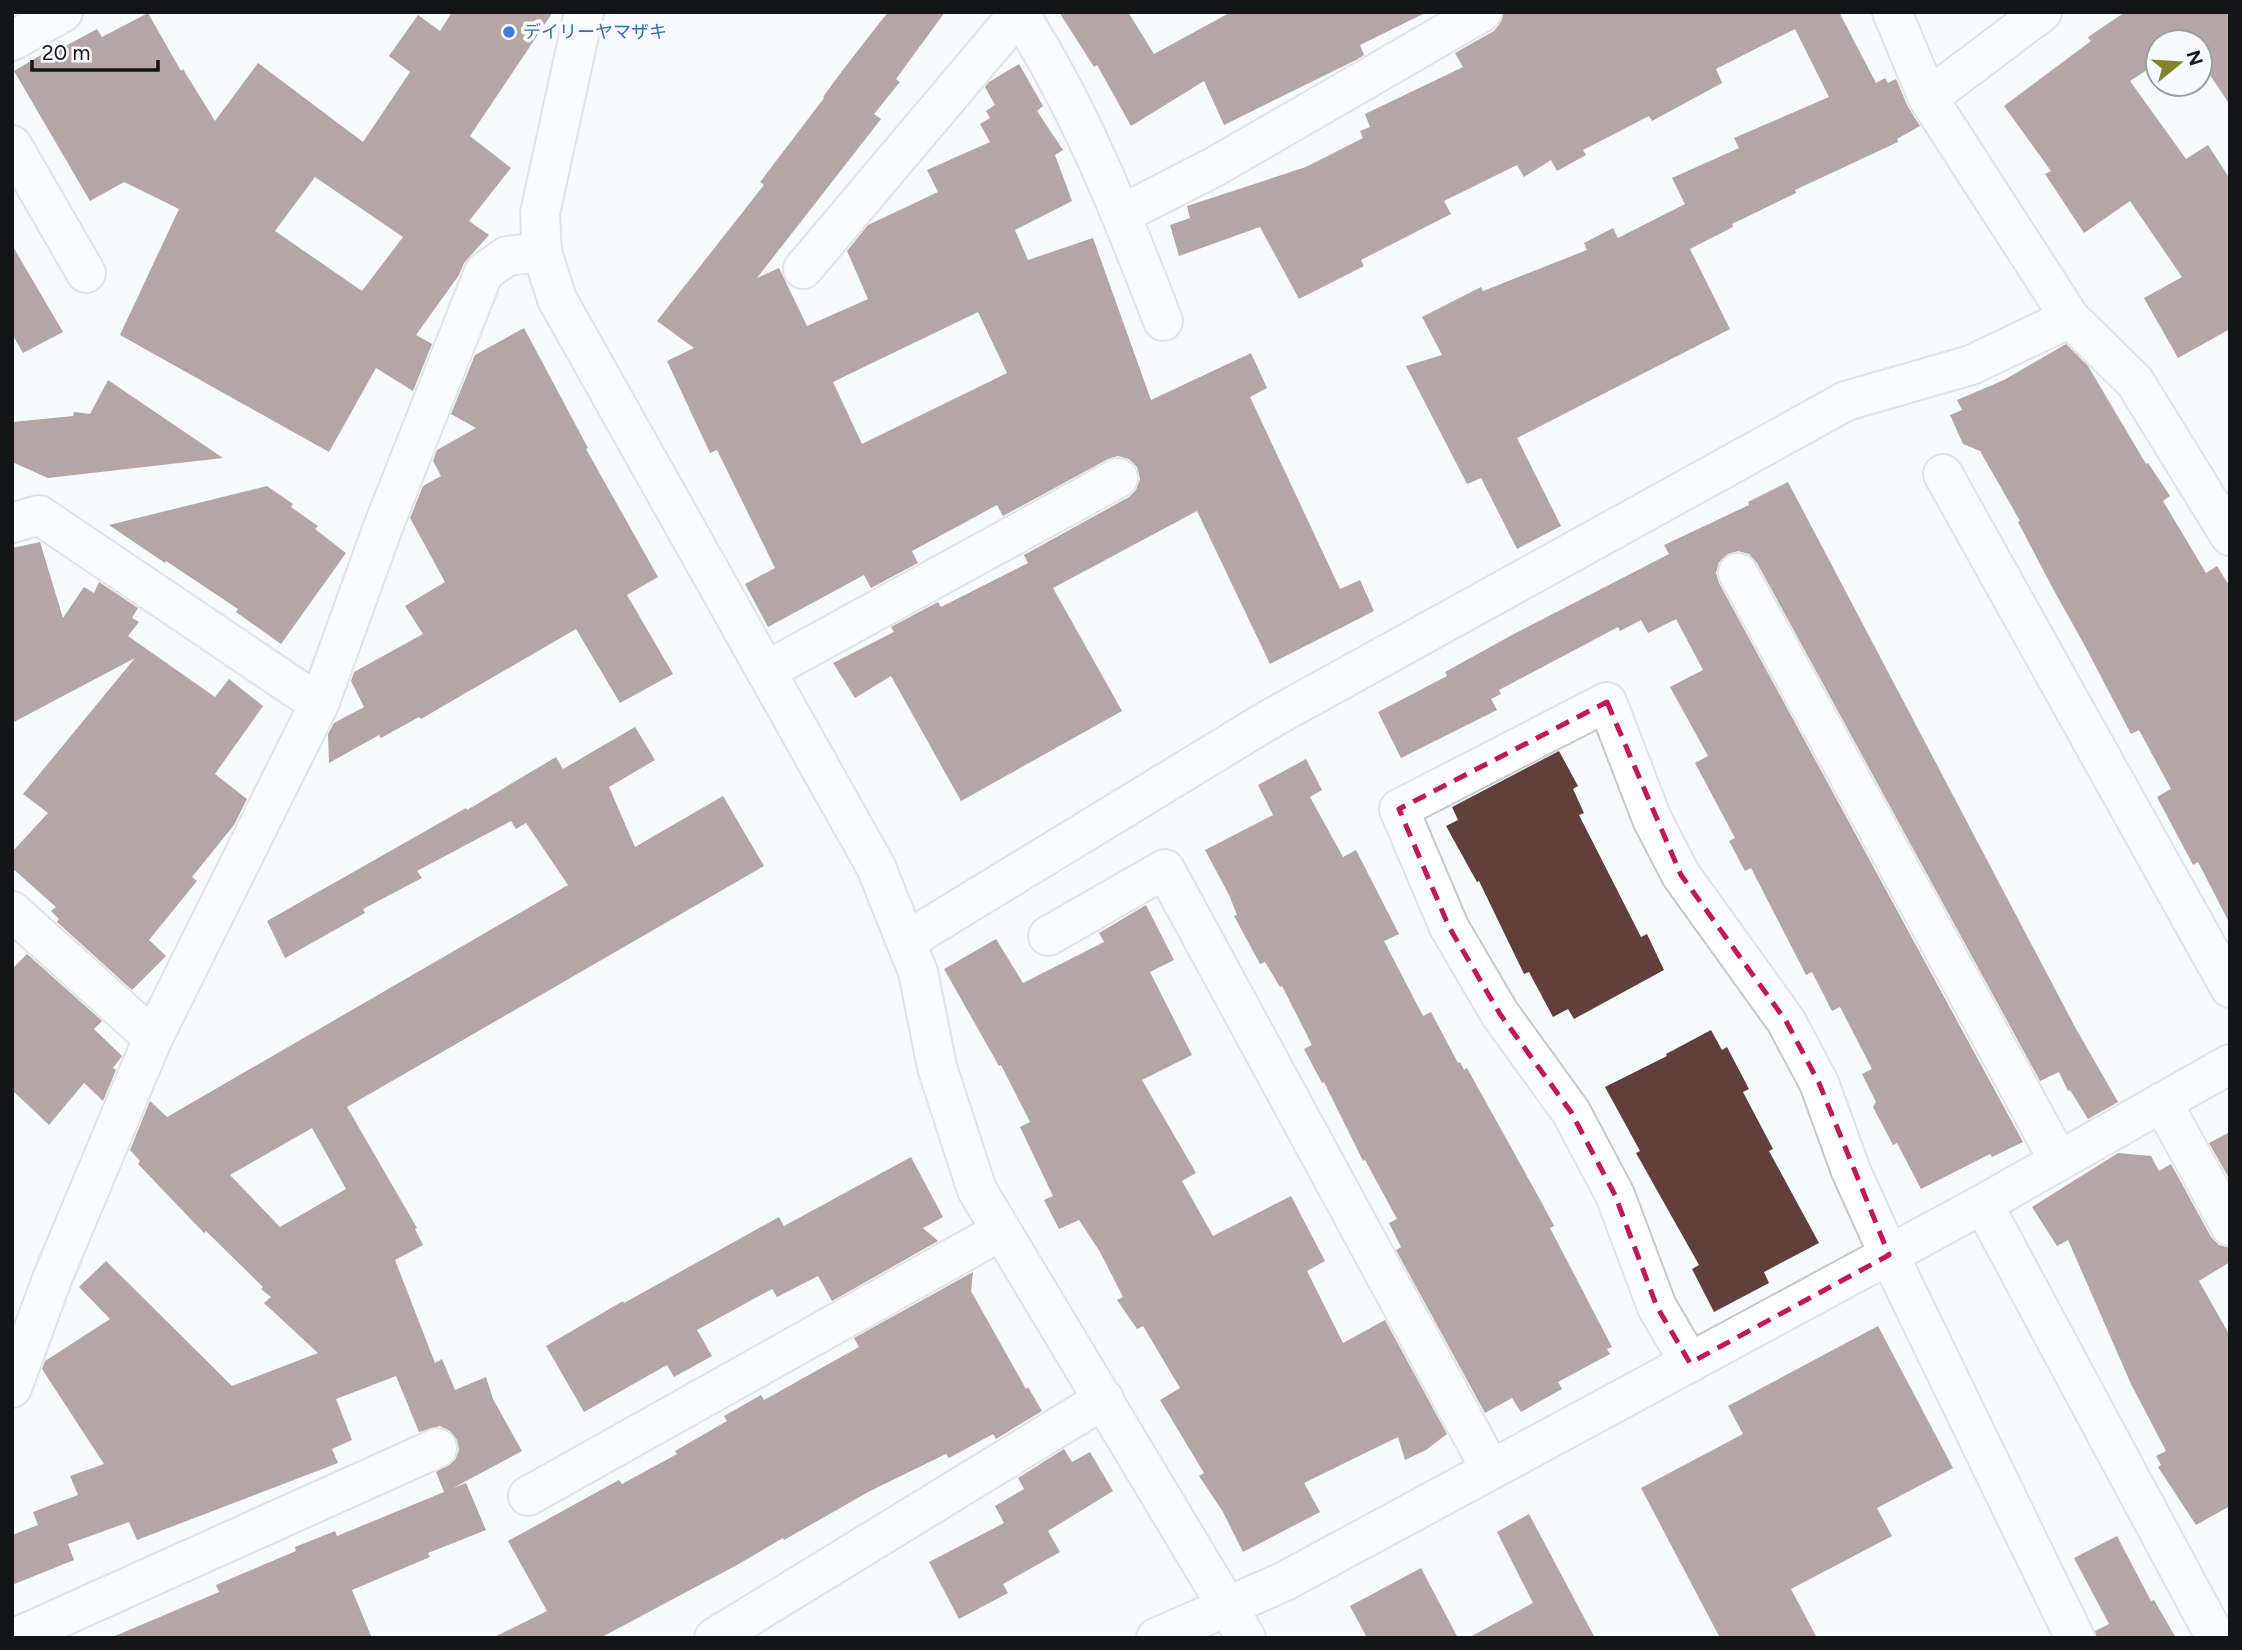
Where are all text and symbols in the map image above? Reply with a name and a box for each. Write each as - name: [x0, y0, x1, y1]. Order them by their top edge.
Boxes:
- place label: デイリーヤマザキ: [523, 21, 667, 43]
- marker: デイリーヤマザキ: [501, 24, 517, 40]
- scale bar: [32, 28, 158, 72]
- north arrow: [2144, 28, 2214, 98]
- text: 20 m: [42, 40, 90, 65]
- text: N: [2181, 47, 2208, 68]

